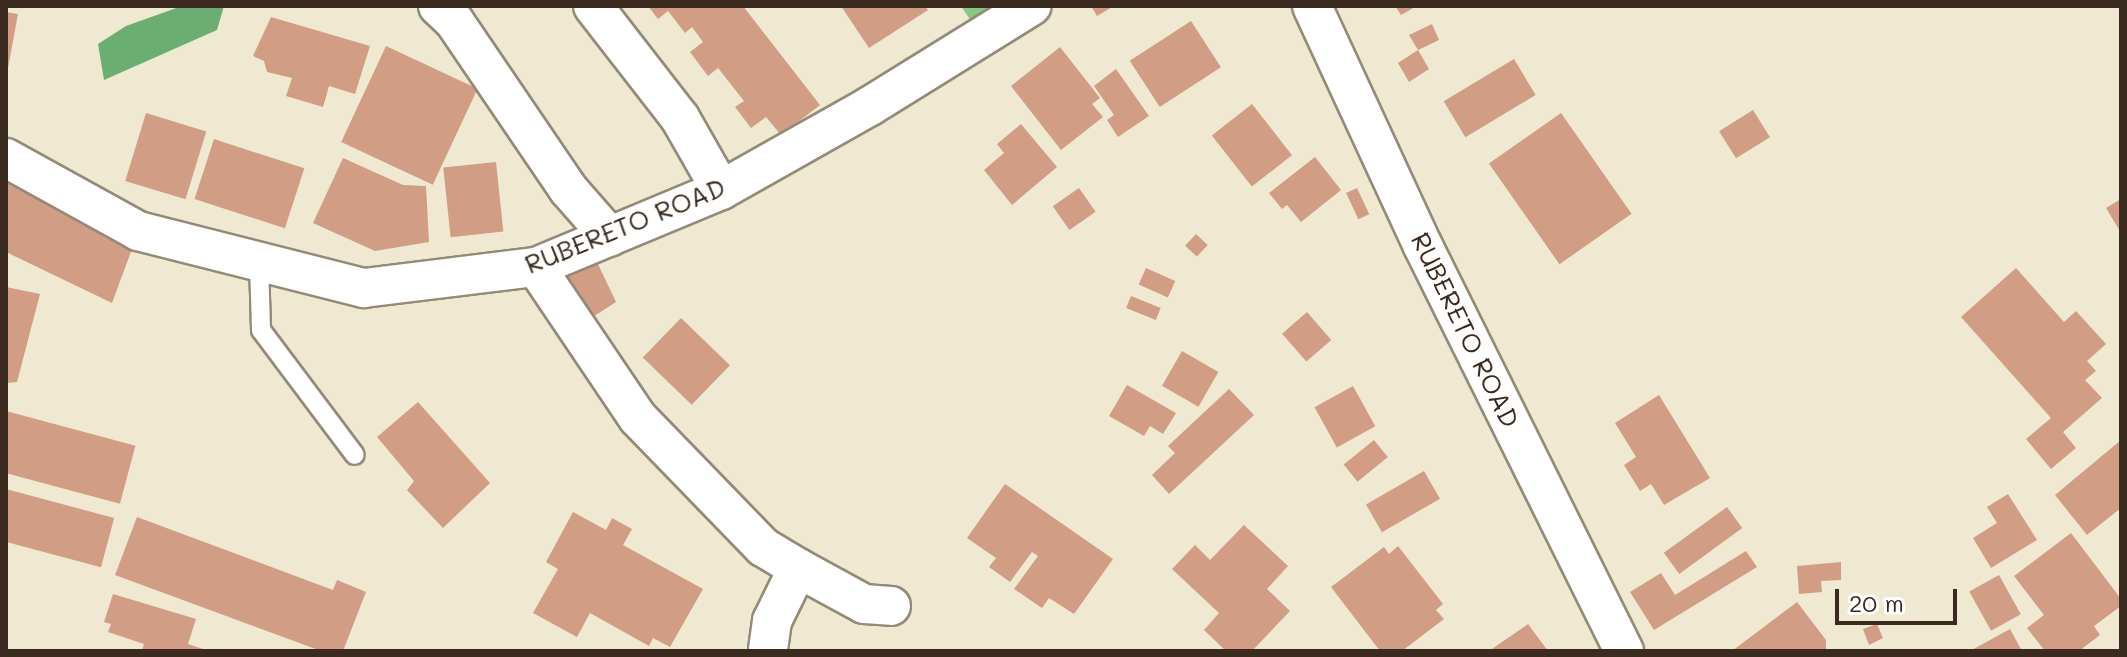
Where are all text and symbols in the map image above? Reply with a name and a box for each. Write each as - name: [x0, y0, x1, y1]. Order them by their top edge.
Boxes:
- street label: RUBERETO ROAD: [520, 172, 730, 280]
- street label: RUBERETO ROAD: [1404, 227, 1526, 433]
- scale bar: [1839, 573, 1961, 623]
- text: 20 m: [1849, 587, 1904, 618]

